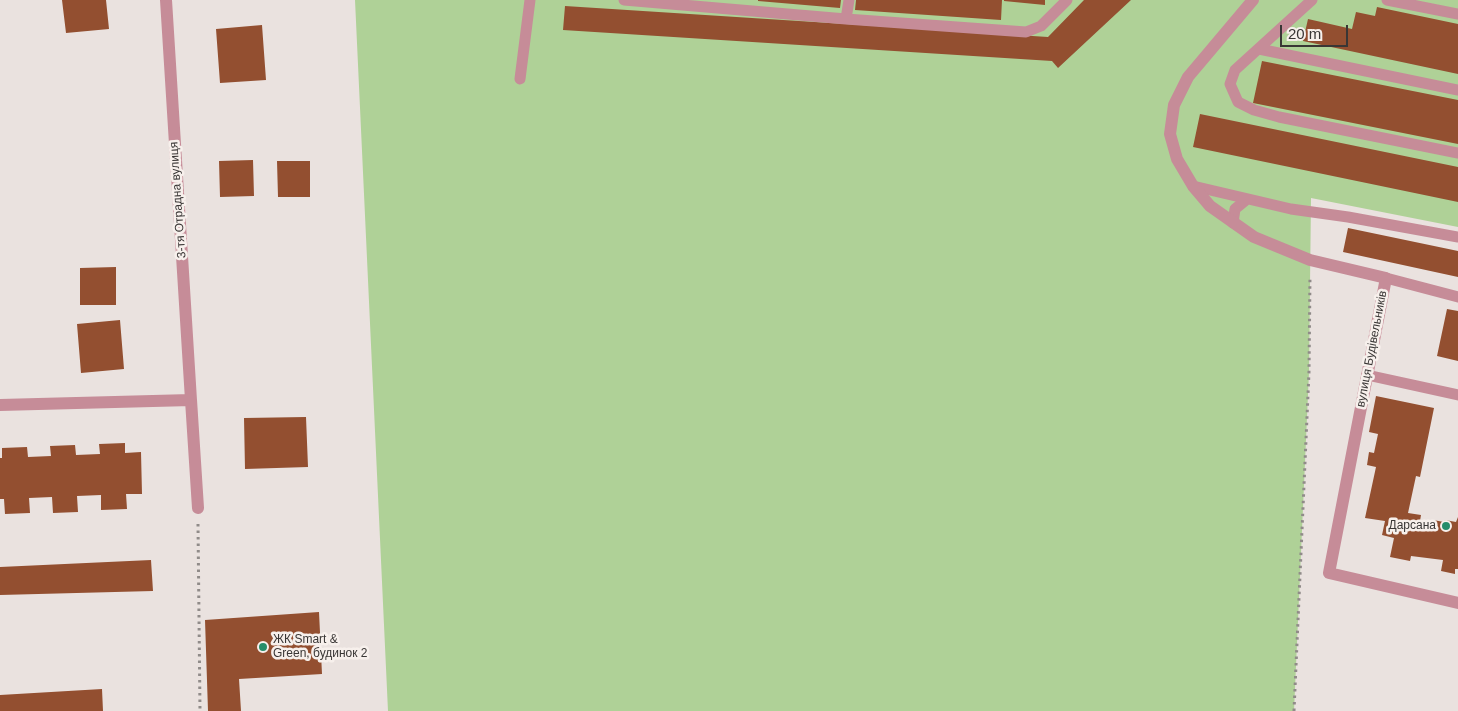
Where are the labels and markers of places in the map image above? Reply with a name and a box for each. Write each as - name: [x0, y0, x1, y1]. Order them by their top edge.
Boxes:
- place label: Дарсана: [1389, 519, 1436, 533]
- marker: Дарсана: [1440, 520, 1452, 532]
- place label: ЖК Smart & Green, будинок 2: [273, 633, 367, 661]
- marker: ЖК Smart & Green, будинок 2: [257, 641, 269, 653]

